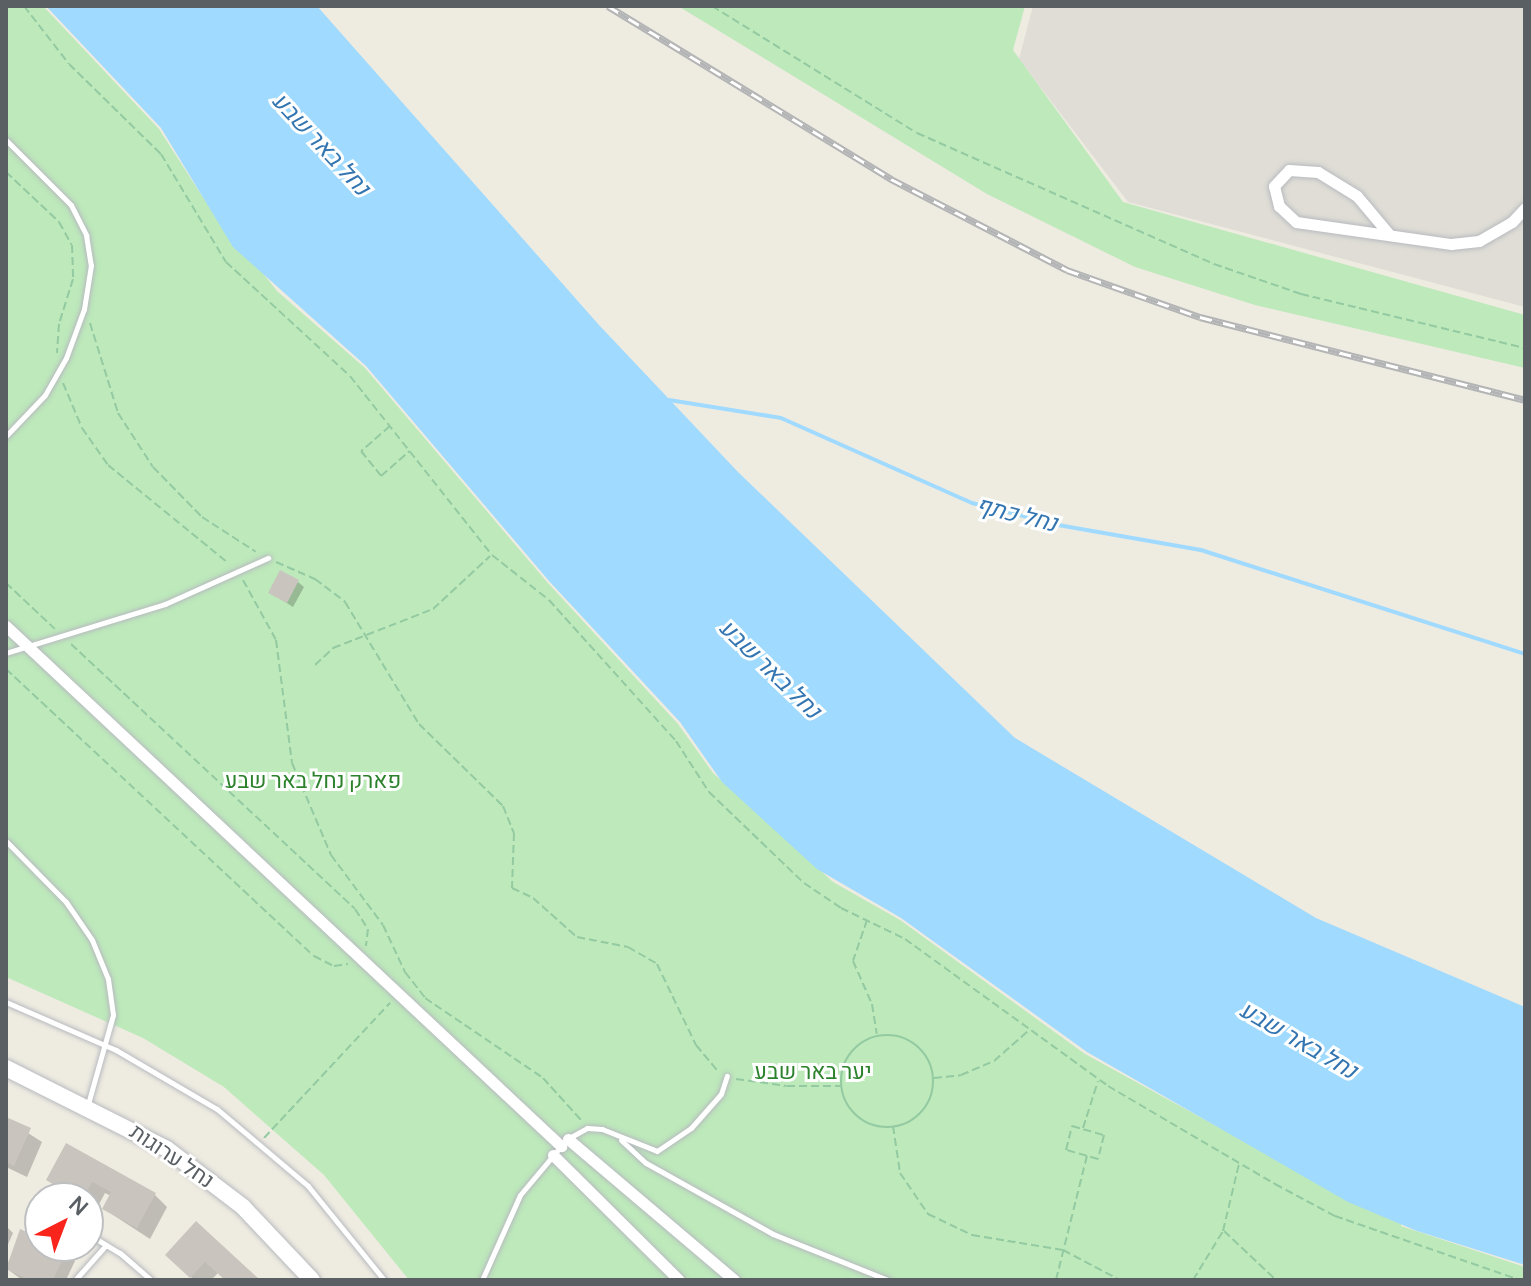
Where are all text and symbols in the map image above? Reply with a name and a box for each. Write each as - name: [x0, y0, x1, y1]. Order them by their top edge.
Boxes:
- water label: נחל באר שבע: [267, 85, 377, 201]
- water label: נחל כתף: [973, 489, 1061, 537]
- water label: נחל באר שבע: [714, 612, 828, 724]
- park label: פארק נחל באר שבע: [225, 768, 401, 794]
- water label: נחל באר שבע: [1235, 994, 1363, 1084]
- park label: יער באר שבע: [754, 1059, 872, 1085]
- street label: נחל ערוגות: [125, 1118, 219, 1194]
- north arrow: [24, 1182, 104, 1262]
- text: N: [63, 1189, 95, 1222]

